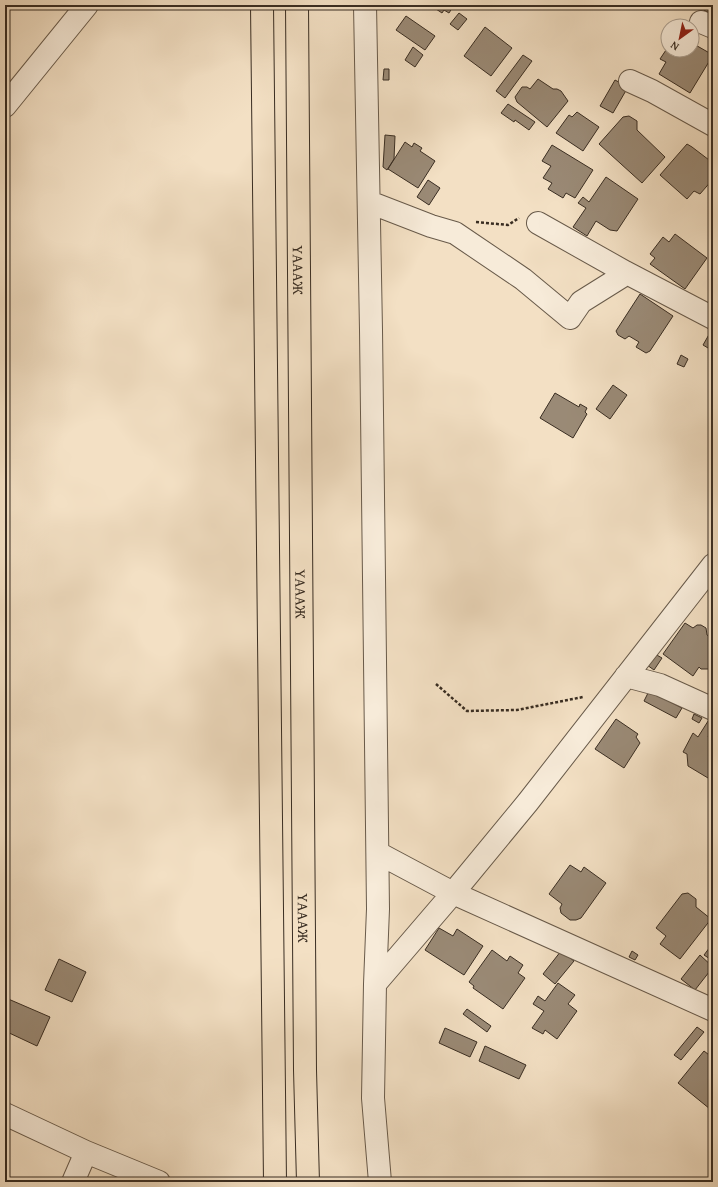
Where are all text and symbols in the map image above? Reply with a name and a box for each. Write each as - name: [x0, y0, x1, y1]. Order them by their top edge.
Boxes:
- north arrow: [660, 18, 700, 58]
- text: N: [667, 37, 682, 55]
- street label: ҮАААЖ: [288, 245, 310, 296]
- street label: ҮАААЖ: [291, 569, 312, 620]
- street label: ҮАААЖ: [293, 893, 315, 944]

